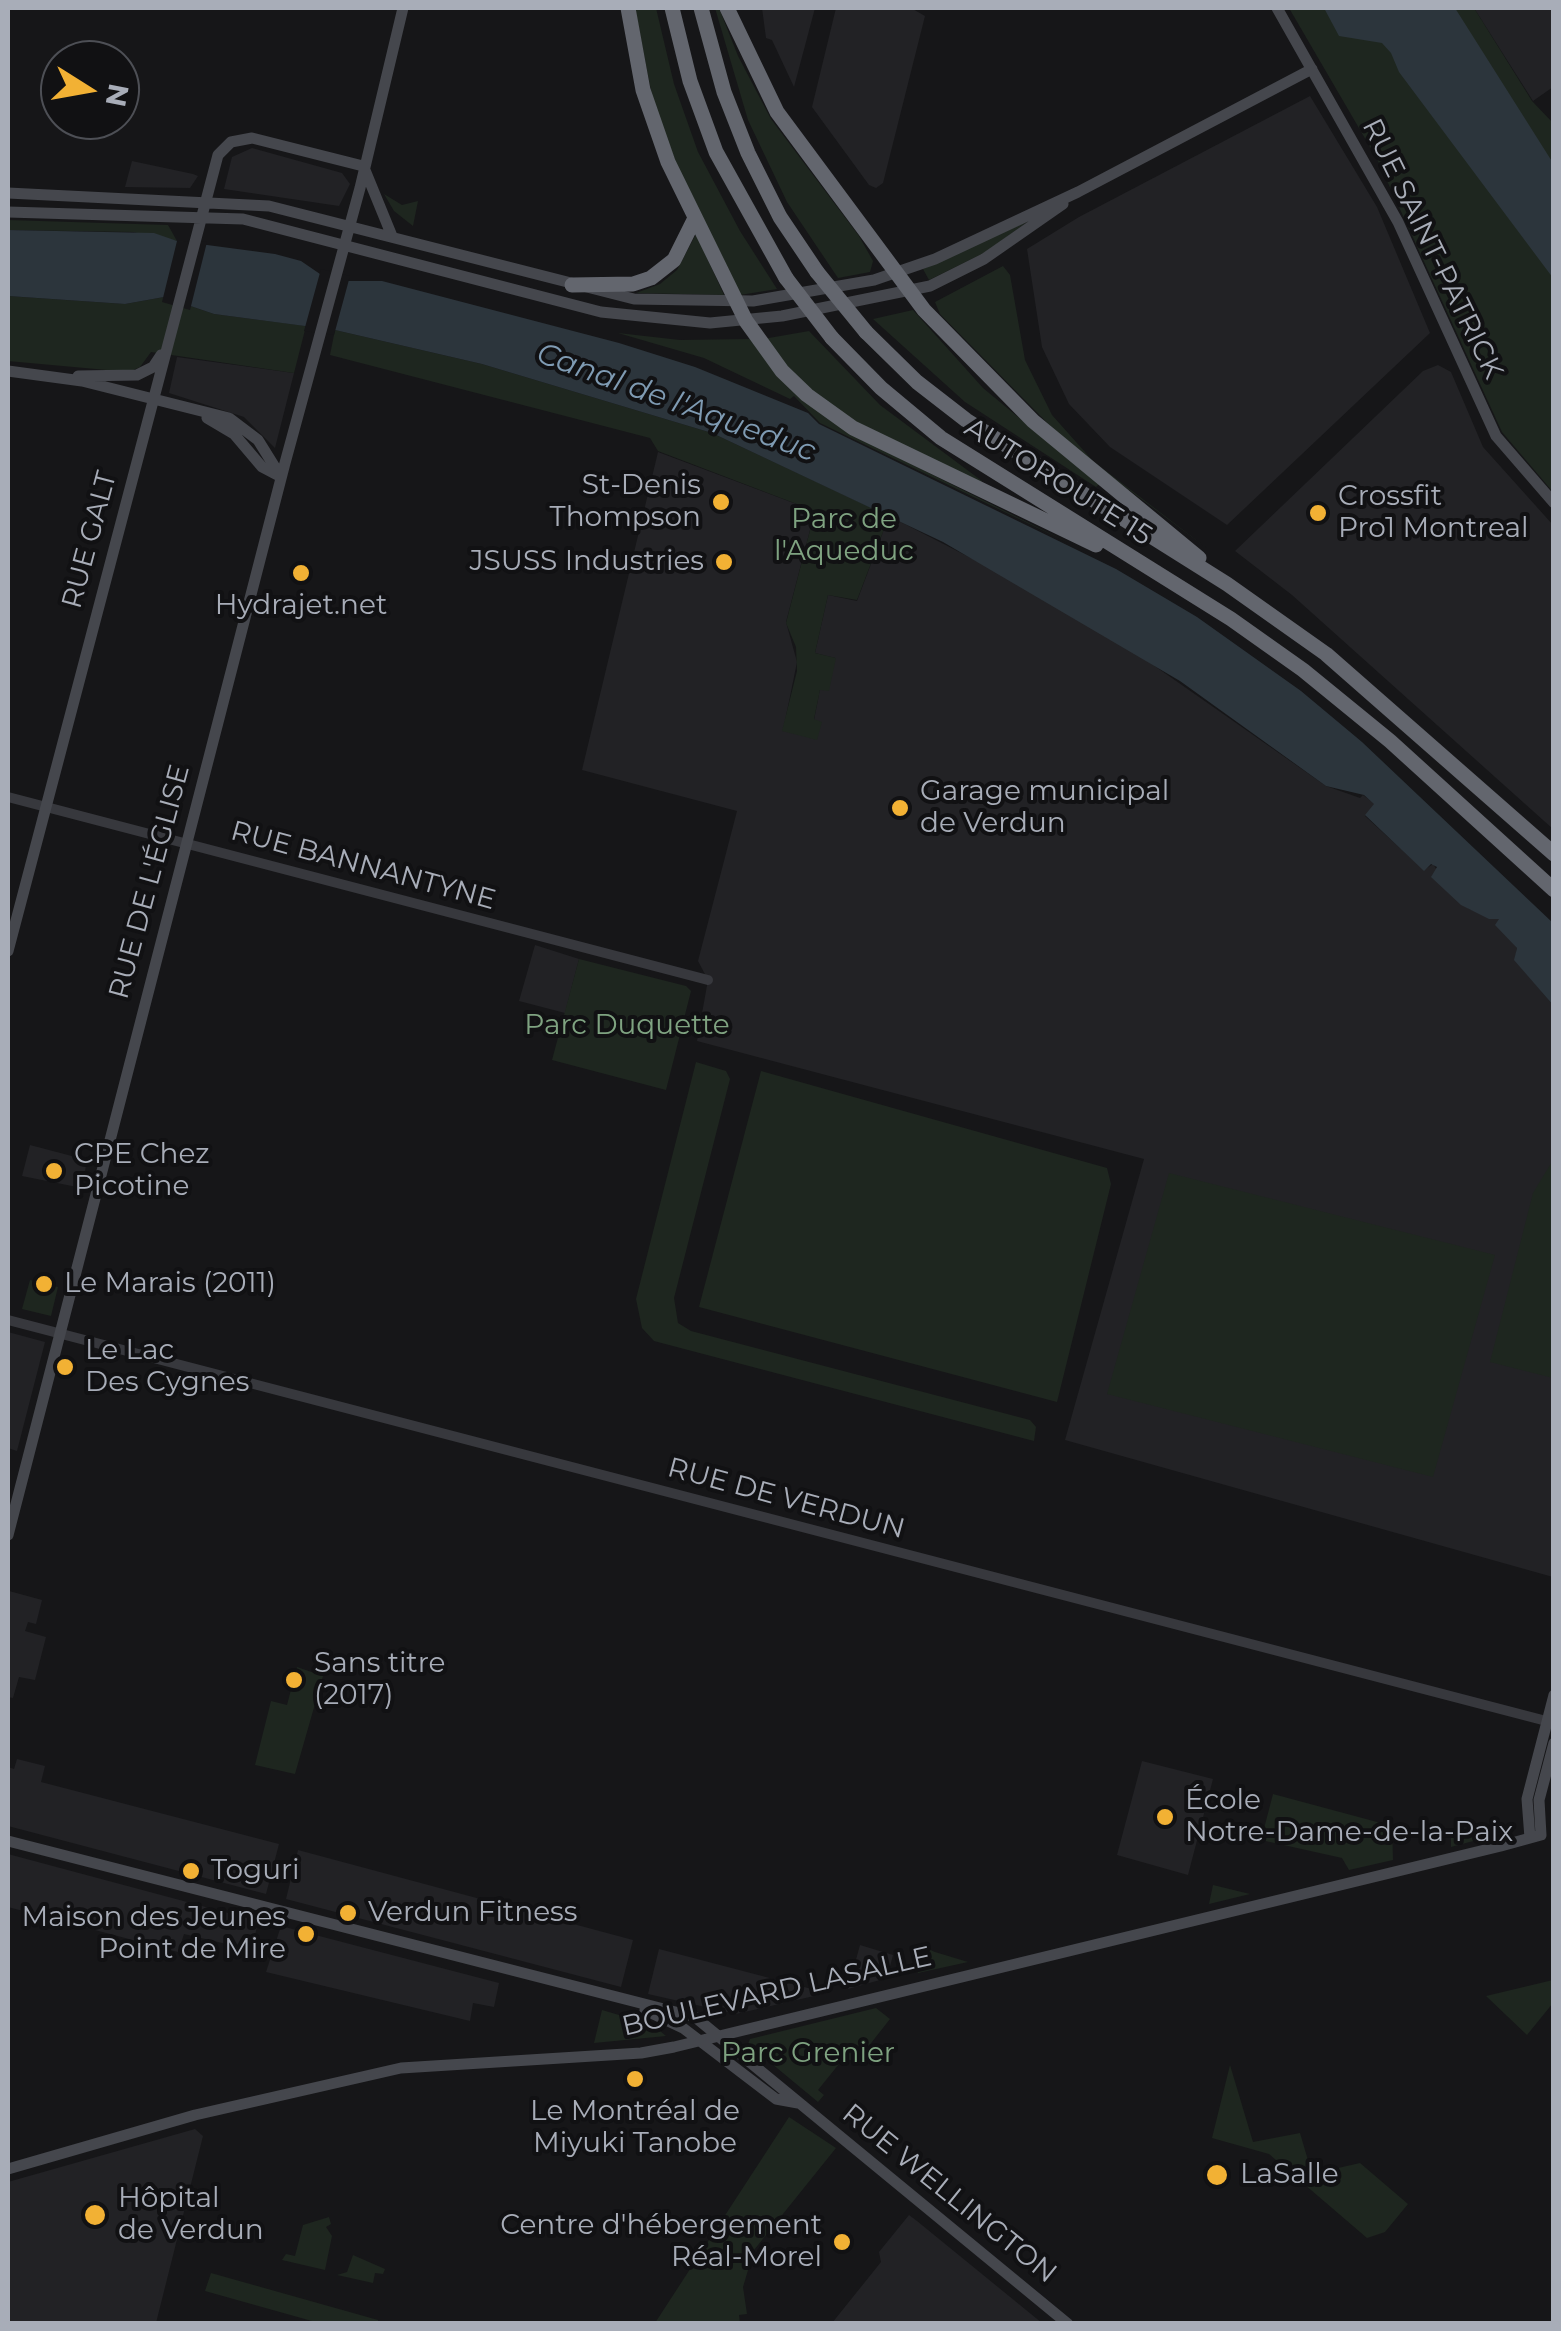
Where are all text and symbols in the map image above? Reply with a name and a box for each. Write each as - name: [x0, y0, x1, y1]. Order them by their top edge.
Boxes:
- north arrow: [40, 40, 140, 140]
- text: N: [99, 81, 136, 110]
- street label: RUE SAINT-PATRICK: [1354, 113, 1510, 385]
- water label: Canal de l'Aqueduc: [532, 336, 820, 470]
- street label: AUTOROUTE 15: [958, 411, 1158, 553]
- street label: RUE GALT: [56, 468, 124, 612]
- place label: St-Denis Thompson: [550, 469, 701, 535]
- place label: Crossfit Pro1 Montreal: [1338, 480, 1529, 546]
- marker: St-Denis Thompson: [710, 491, 732, 513]
- marker: Crossfit Pro1 Montreal: [1307, 502, 1329, 524]
- park label: Parc de l'Aqueduc: [774, 503, 914, 569]
- place label: JSUSS Industries: [469, 545, 704, 579]
- marker: JSUSS Industries: [713, 551, 735, 573]
- marker: Hydrajet.net: [290, 562, 312, 584]
- place label: Hydrajet.net: [215, 589, 387, 623]
- street label: RUE DE L'ÉGLISE: [103, 761, 197, 1003]
- place label: Garage municipal de Verdun: [920, 775, 1169, 841]
- marker: Garage municipal de Verdun: [889, 797, 911, 819]
- street label: RUE BANNANTYNE: [227, 814, 499, 918]
- park label: Parc Duquette: [524, 1009, 730, 1043]
- place label: CPE Chez Picotine: [74, 1138, 210, 1204]
- marker: CPE Chez Picotine: [43, 1160, 65, 1182]
- place label: Le Marais (2011): [64, 1267, 276, 1301]
- marker: Le Marais (2011): [33, 1273, 55, 1295]
- place label: Le Lac Des Cygnes: [85, 1334, 249, 1400]
- marker: Le Lac Des Cygnes: [54, 1356, 76, 1378]
- street label: RUE DE VERDUN: [664, 1451, 908, 1547]
- place label: Sans titre (2017): [314, 1647, 445, 1713]
- marker: Sans titre (2017): [283, 1669, 305, 1691]
- place label: École Notre-Dame-de-la-Paix: [1185, 1784, 1513, 1850]
- marker: École Notre-Dame-de-la-Paix: [1154, 1806, 1176, 1828]
- place label: Toguri: [211, 1854, 300, 1888]
- marker: Toguri: [180, 1860, 202, 1882]
- place label: Verdun Fitness: [368, 1896, 577, 1930]
- place label: Maison des Jeunes Point de Mire: [22, 1901, 286, 1967]
- marker: Verdun Fitness: [337, 1902, 359, 1924]
- marker: Maison des Jeunes Point de Mire: [295, 1923, 317, 1945]
- street label: BOULEVARD LASALLE: [619, 1940, 935, 2044]
- park label: Parc Grenier: [721, 2037, 895, 2071]
- marker: Le Montréal de Miyuki Tanobe: [624, 2068, 646, 2090]
- place label: Le Montréal de Miyuki Tanobe: [530, 2095, 740, 2161]
- street label: RUE WELLINGTON: [835, 2097, 1063, 2291]
- place label: LaSalle: [1240, 2158, 1339, 2192]
- marker: LaSalle: [1204, 2162, 1230, 2188]
- place label: Hôpital de Verdun: [118, 2182, 264, 2248]
- marker: Hôpital de Verdun: [82, 2202, 108, 2228]
- place label: Centre d'hébergement Réal-Morel: [500, 2209, 822, 2275]
- marker: Centre d'hébergement Réal-Morel: [831, 2231, 853, 2253]

